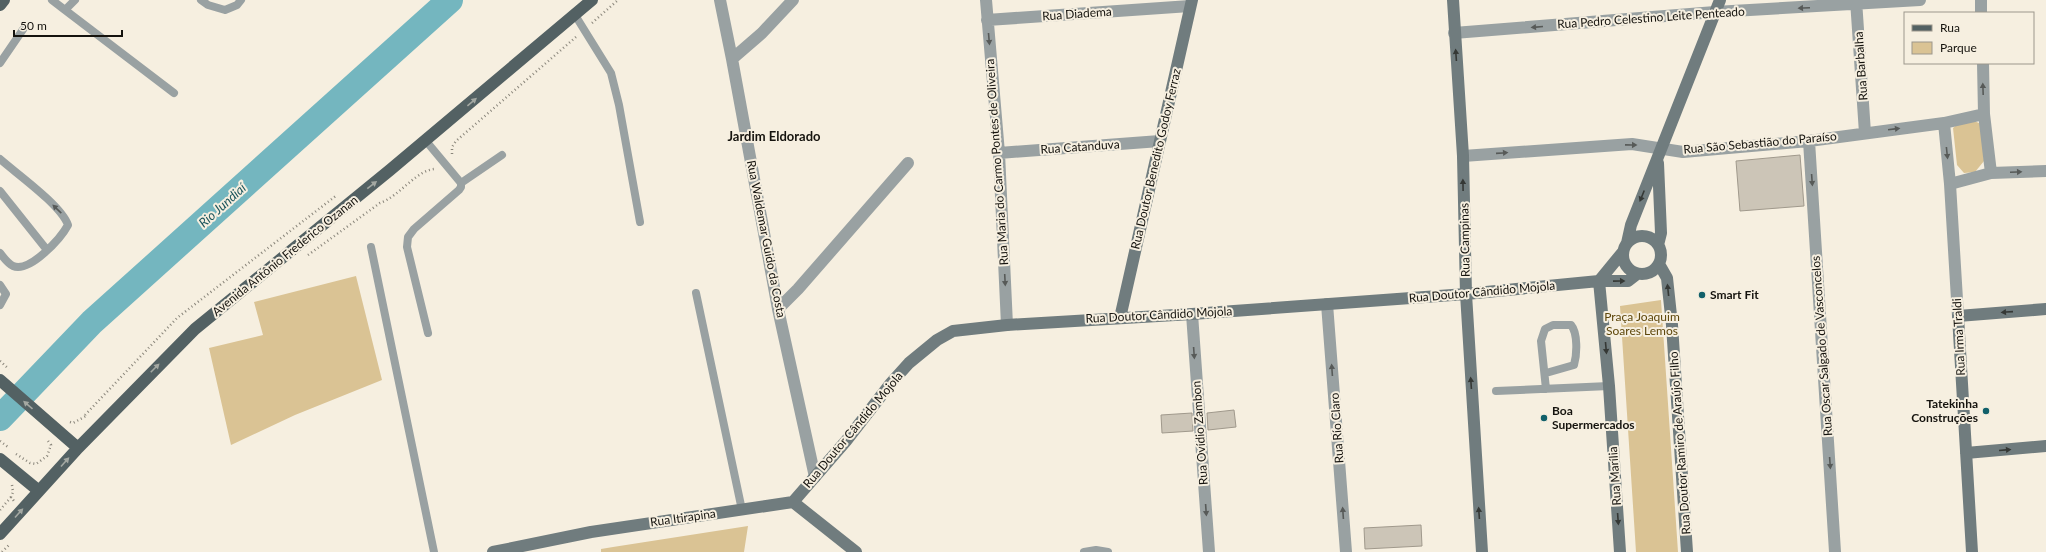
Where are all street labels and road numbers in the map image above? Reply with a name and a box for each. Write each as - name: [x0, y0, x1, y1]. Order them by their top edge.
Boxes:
- street label: Rua Pedro Celestino Leite Penteado: [1557, 3, 1745, 32]
- street label: Rua Diadema: [1042, 4, 1112, 23]
- street label: Rua Barbalha: [1851, 31, 1870, 101]
- street label: Rua Maria do Carmo Pontes de Oliveira: [982, 58, 1011, 266]
- street label: Rua Doutor Benedito Godoy Ferraz: [1127, 67, 1184, 251]
- street label: Rua São Sebastião do Paraíso: [1683, 128, 1837, 157]
- street label: Rua Catanduva: [1040, 136, 1120, 157]
- street label: Rua Waldemar Guido da Costa: [744, 159, 789, 319]
- street label: Avenida Antônio Frederico Ozanan: [209, 192, 360, 319]
- street label: Rua Campinas: [1456, 203, 1473, 277]
- street label: Rua Oscar Salgado de Vasconcelos: [1808, 255, 1835, 437]
- street label: Rua Doutor Cândido Mojola: [1408, 278, 1556, 305]
- street label: Rua Irma Traldi: [1949, 298, 1968, 376]
- street label: Rua Doutor Cândido Mojola: [1085, 303, 1233, 326]
- street label: Rua Doutor Ramiro de Araújo Filho: [1666, 351, 1693, 535]
- street label: Rua Doutor Cândido Mojola: [800, 369, 906, 491]
- street label: Rua Ovídio Zambon: [1188, 380, 1211, 486]
- street label: Rua Río Claro: [1327, 392, 1346, 464]
- street label: Rua Marília: [1605, 446, 1624, 506]
- street label: Rua Itirapina: [649, 505, 717, 530]

